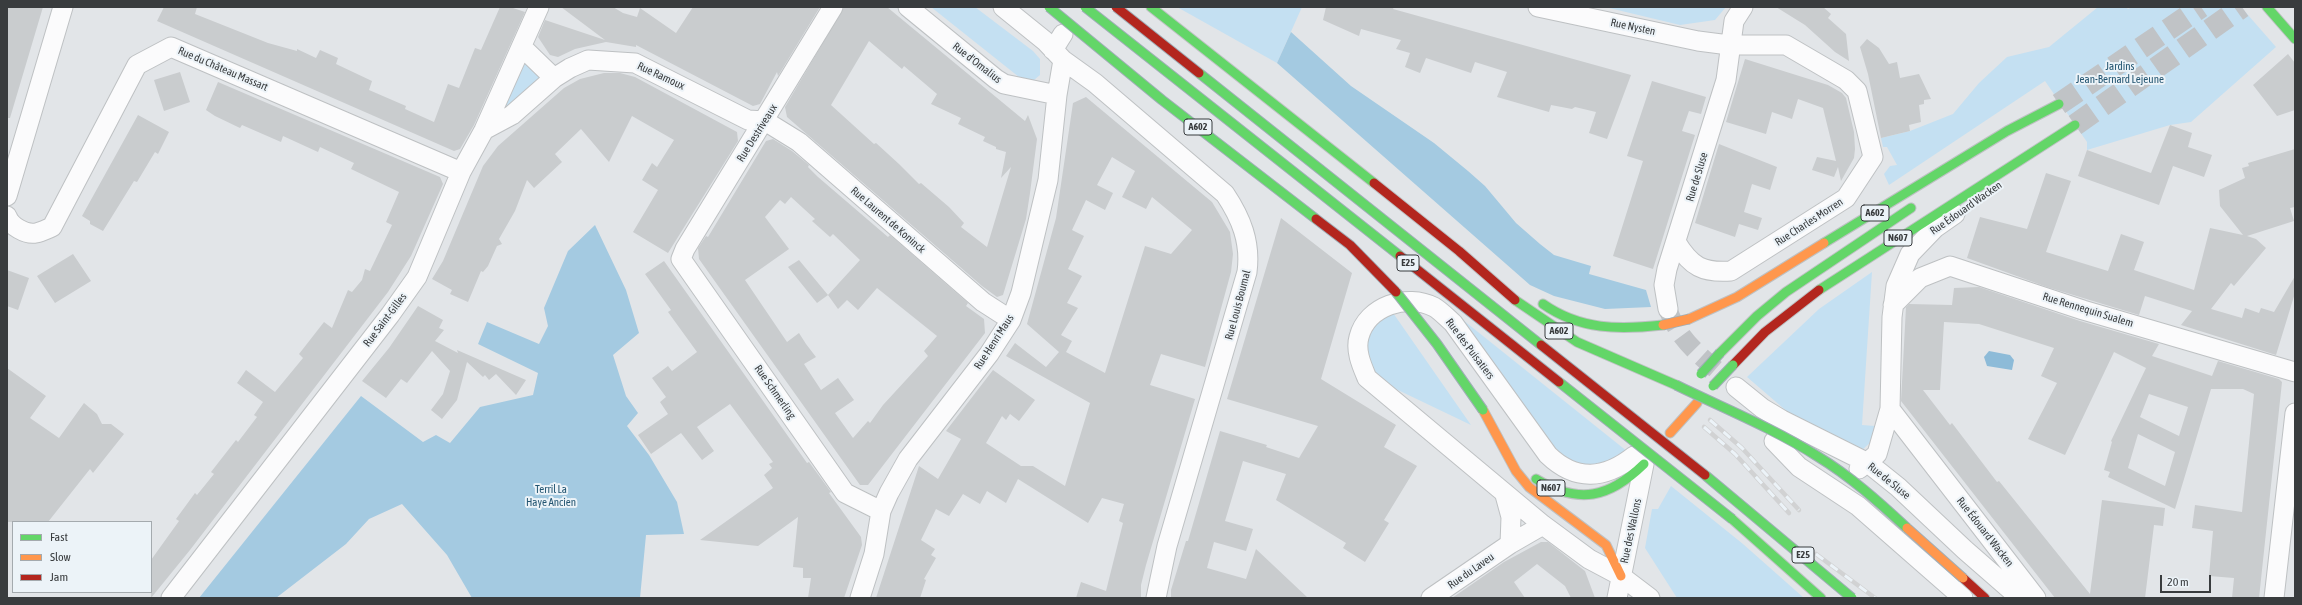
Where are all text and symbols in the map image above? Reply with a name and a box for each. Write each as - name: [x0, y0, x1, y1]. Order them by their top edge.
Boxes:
- street label: Rue Nysten: [1609, 16, 1657, 38]
- street label: Rue d'Omalius: [950, 40, 1004, 86]
- street label: Rue du Château Massart: [176, 44, 270, 94]
- street label: Rue Ramoux: [635, 59, 687, 93]
- park label: Jardins Jean-Bernard Lejeune: [2076, 60, 2164, 86]
- street label: Rue Destriveaux: [734, 102, 780, 164]
- road number: A602: [1184, 119, 1212, 135]
- street label: Rue de Sluse: [1683, 151, 1711, 203]
- street label: Rue Édouard Wacken: [1928, 178, 2004, 238]
- street label: Rue Laurent de Koninck: [848, 184, 928, 256]
- street label: Rue Charles Morren: [1772, 195, 1846, 249]
- road number: A602: [1861, 205, 1889, 221]
- road number: N607: [1884, 230, 1912, 246]
- road number: E25: [1397, 255, 1419, 271]
- street label: Rue Louis Boumal: [1222, 269, 1254, 341]
- street label: Rue Rennequin Sualem: [2041, 290, 2135, 330]
- street label: Rue Saint-Gilles: [361, 291, 409, 349]
- street label: Rue Henri Maus: [971, 312, 1017, 372]
- street label: Rue des Puisatiers: [1443, 316, 1497, 382]
- road number: A602: [1545, 323, 1573, 339]
- street label: Rue Schmerling: [752, 362, 798, 422]
- street label: Rue de Sluse: [1865, 460, 1913, 502]
- road number: N607: [1537, 480, 1565, 496]
- park label: Terril La Haye Ancien: [526, 483, 576, 509]
- street label: Rue Édouard Wacken: [1954, 495, 2016, 569]
- street label: Rue des Wallons: [1618, 497, 1644, 565]
- legend: [12, 521, 152, 593]
- text: Fast: [50, 530, 68, 544]
- road number: E25: [1792, 547, 1814, 563]
- text: Slow: [50, 550, 71, 564]
- street label: Rue du Laveu: [1445, 550, 1497, 592]
- scale bar: [2162, 567, 2213, 593]
- text: Jam: [50, 570, 68, 584]
- text: 20 m: [2167, 575, 2189, 589]

